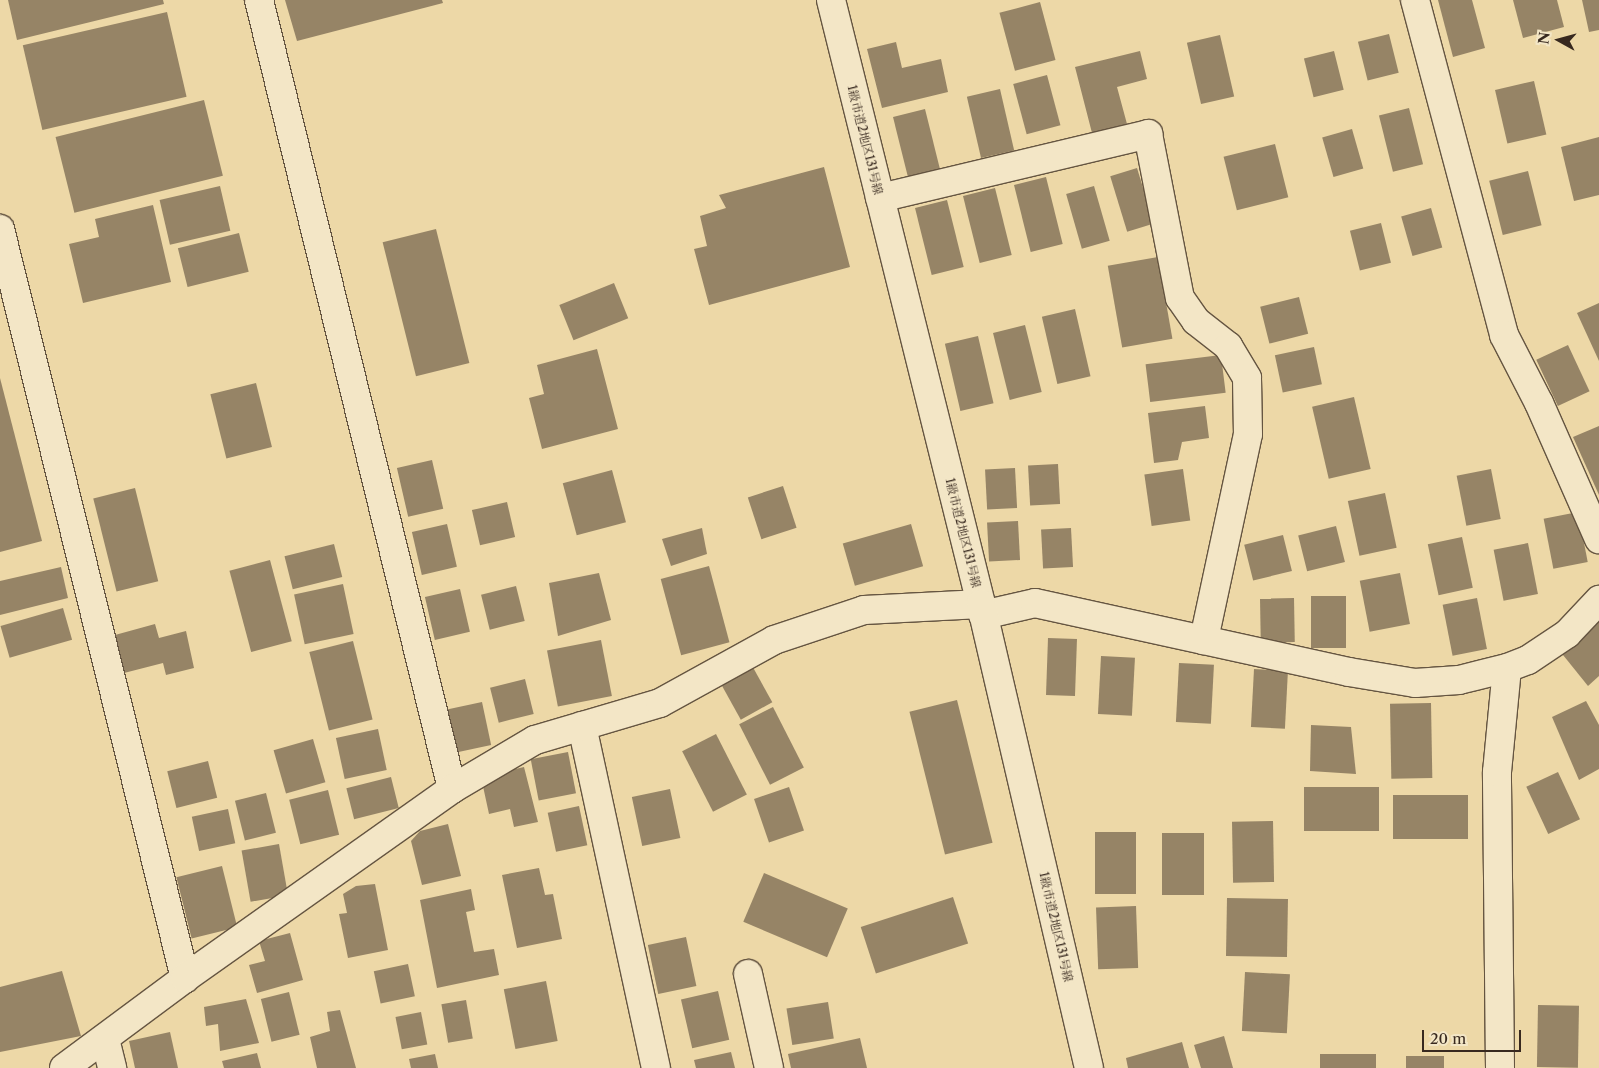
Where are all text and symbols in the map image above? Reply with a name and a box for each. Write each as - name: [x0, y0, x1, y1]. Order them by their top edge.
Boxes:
- north arrow: [1534, 15, 1584, 65]
- text: N: [1534, 31, 1554, 45]
- street label: 1級市道2地区131号線: [844, 84, 886, 196]
- street label: 1級市道2地区131号線: [942, 477, 984, 589]
- street label: 1級市道2地区131号線: [1036, 871, 1076, 983]
- scale bar: [1424, 1020, 1523, 1052]
- text: 20 m: [1430, 1029, 1466, 1048]

